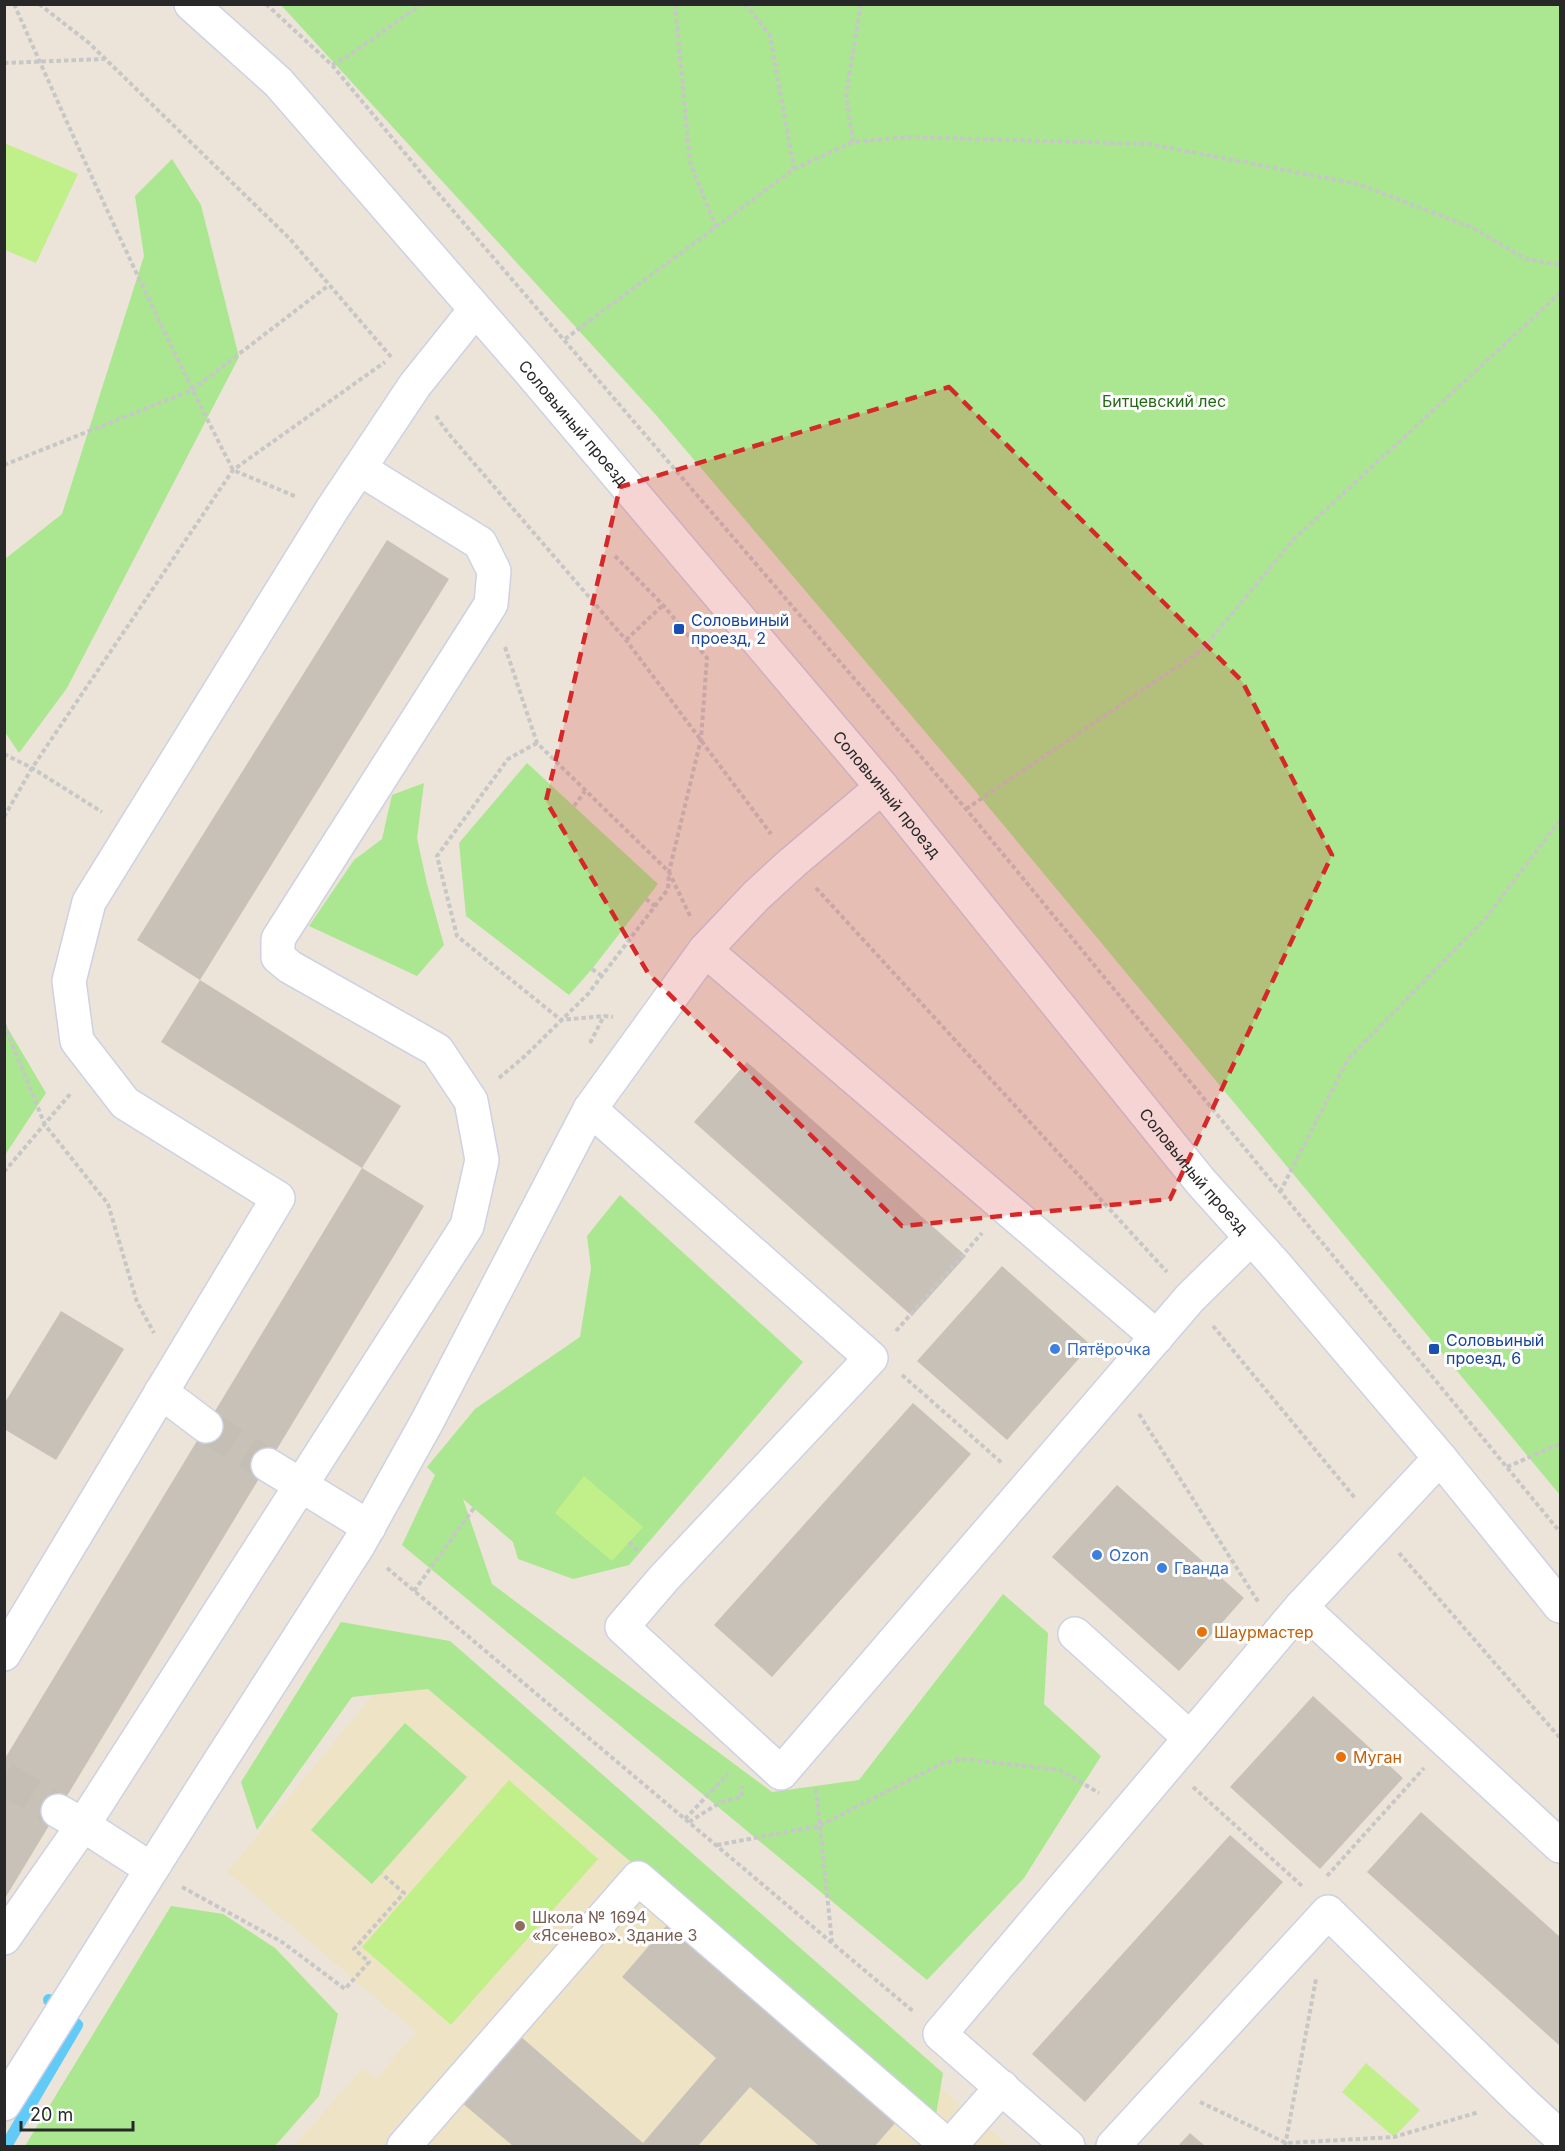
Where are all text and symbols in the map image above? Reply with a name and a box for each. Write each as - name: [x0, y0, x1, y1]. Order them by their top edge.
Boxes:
- street label: Соловьиный проезд: [514, 356, 632, 490]
- park label: Битцевский лес: [1102, 391, 1226, 411]
- place label: Соловьиный проезд, 2: [691, 610, 789, 648]
- marker: Соловьиный проезд, 2: [672, 622, 686, 636]
- street label: Соловьиный проезд: [829, 727, 945, 862]
- street label: Соловьиный проезд: [1135, 1104, 1253, 1238]
- place label: Соловьиный проезд, 6: [1446, 1330, 1544, 1368]
- place label: Пятёрочка: [1067, 1339, 1151, 1359]
- marker: Пятёрочка: [1048, 1342, 1062, 1356]
- marker: Соловьиный проезд, 6: [1427, 1342, 1441, 1356]
- place label: Ozon: [1109, 1545, 1149, 1565]
- marker: Ozon: [1090, 1548, 1104, 1562]
- place label: Гванда: [1174, 1558, 1229, 1578]
- marker: Гванда: [1155, 1561, 1169, 1575]
- place label: Шаурмастер: [1214, 1622, 1314, 1642]
- marker: Шаурмастер: [1195, 1625, 1209, 1639]
- place label: Муган: [1353, 1747, 1402, 1767]
- marker: Муган: [1334, 1750, 1348, 1764]
- place label: Школа № 1694 «Ясенево». Здание 3: [532, 1907, 697, 1945]
- marker: Школа № 1694 «Ясенево». Здание 3: [513, 1919, 527, 1933]
- scale bar: [21, 2094, 134, 2132]
- text: 20 m: [30, 2104, 73, 2125]

